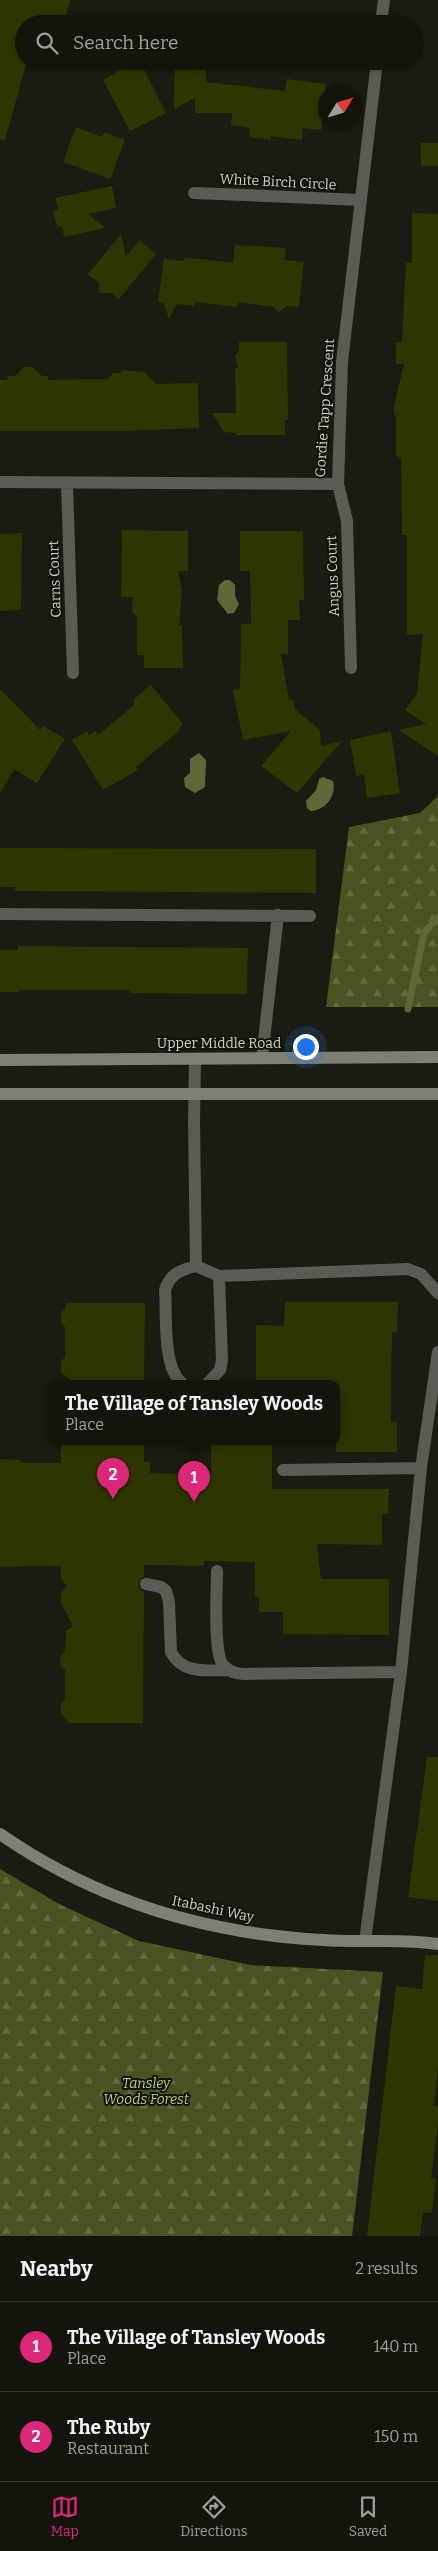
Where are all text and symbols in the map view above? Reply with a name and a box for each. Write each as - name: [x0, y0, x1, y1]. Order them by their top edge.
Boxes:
- search box: [15, 15, 423, 70]
- icon: search: [33, 29, 61, 57]
- text: Search here: [73, 31, 178, 54]
- north arrow: [318, 85, 363, 130]
- street label: White Birch Circle: [219, 170, 337, 194]
- street label: Gordie Tapp Crescent: [312, 338, 338, 478]
- street label: Angus Court: [323, 535, 343, 617]
- street label: Carns Court: [45, 540, 65, 618]
- your location: [293, 1034, 319, 1060]
- street label: Upper Middle Road: [157, 1035, 281, 1052]
- popup: [48, 1380, 340, 1445]
- text: The Village of Tansley Woods: [65, 1392, 323, 1415]
- text: Place: [65, 1415, 104, 1434]
- pin: 2: [97, 1458, 129, 1499]
- pin: 1: [178, 1461, 210, 1502]
- street label: Itabashi Way: [170, 1892, 256, 1926]
- park label: Tansley Woods Forest: [103, 2075, 190, 2108]
- text: Nearby: [20, 2256, 93, 2282]
- text: 2 results: [355, 2259, 418, 2278]
- text: The Village of Tansley Woods: [67, 2326, 325, 2349]
- text: 1: [33, 2337, 39, 2356]
- text: 140 m: [373, 2337, 418, 2356]
- text: Place: [67, 2349, 106, 2368]
- text: The Ruby: [67, 2416, 150, 2439]
- text: 2: [31, 2427, 41, 2446]
- text: 150 m: [374, 2427, 418, 2446]
- text: Restaurant: [67, 2439, 149, 2458]
- tab: Map: [51, 2493, 79, 2540]
- tab: Directions: [180, 2493, 248, 2540]
- tab: Saved: [349, 2493, 387, 2540]

